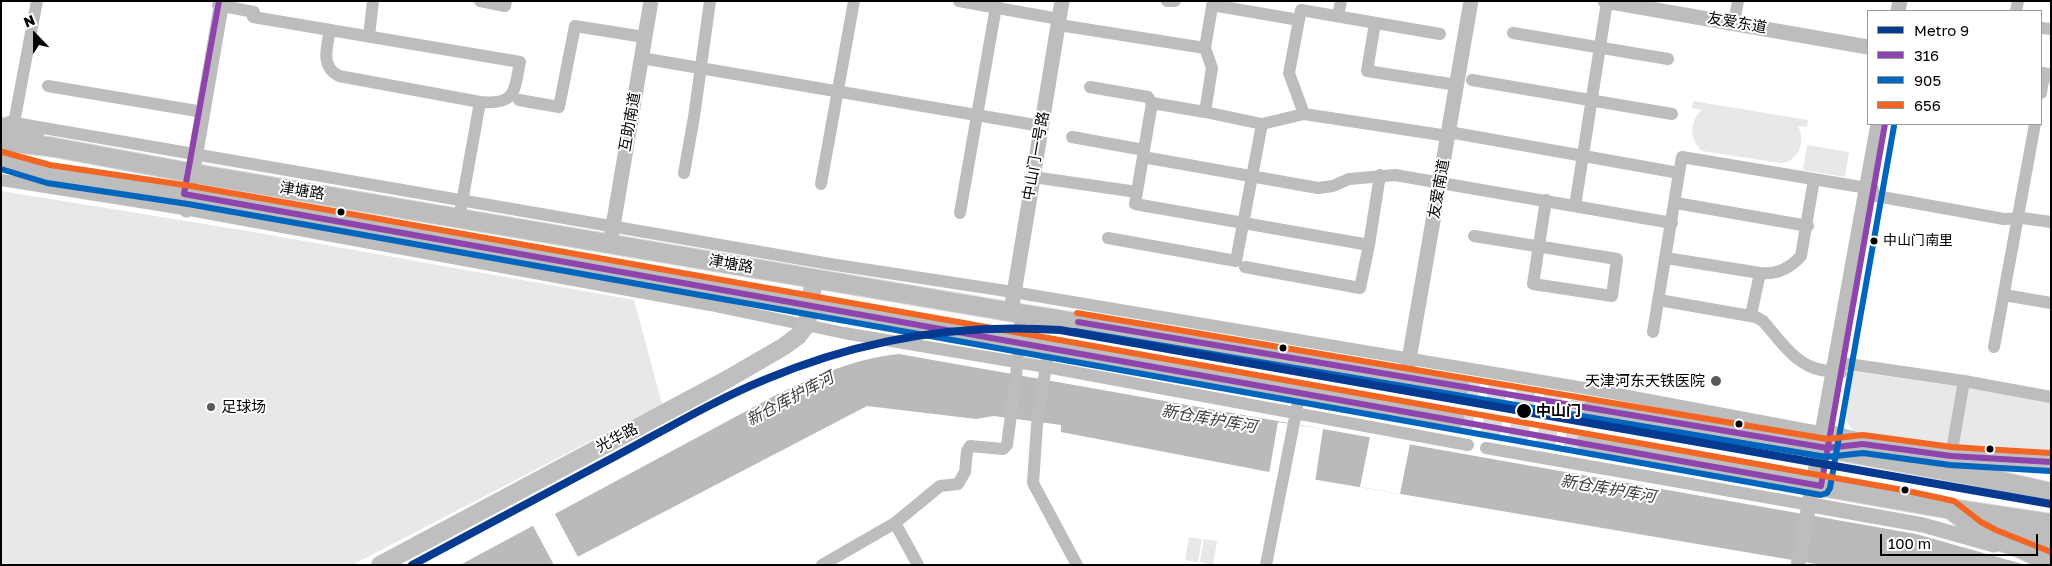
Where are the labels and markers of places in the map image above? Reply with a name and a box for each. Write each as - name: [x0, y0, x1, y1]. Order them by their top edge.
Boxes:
- unlabelled marker: [336, 207, 346, 217]
- place label: 中山门南里: [1883, 233, 1953, 249]
- marker: 中山门南里: [1869, 236, 1879, 246]
- unlabelled marker: [1278, 343, 1288, 353]
- place label: 天津河东天铁医院: [1585, 372, 1705, 390]
- marker: 天津河东天铁医院: [1709, 374, 1723, 388]
- place label: 足球场: [221, 398, 266, 416]
- marker: 足球场: [205, 401, 217, 413]
- marker: 中山门: [1515, 402, 1533, 420]
- place label: 中山门: [1536, 402, 1581, 420]
- unlabelled marker: [1734, 419, 1744, 429]
- unlabelled marker: [1985, 444, 1995, 454]
- unlabelled marker: [1900, 485, 1910, 495]

